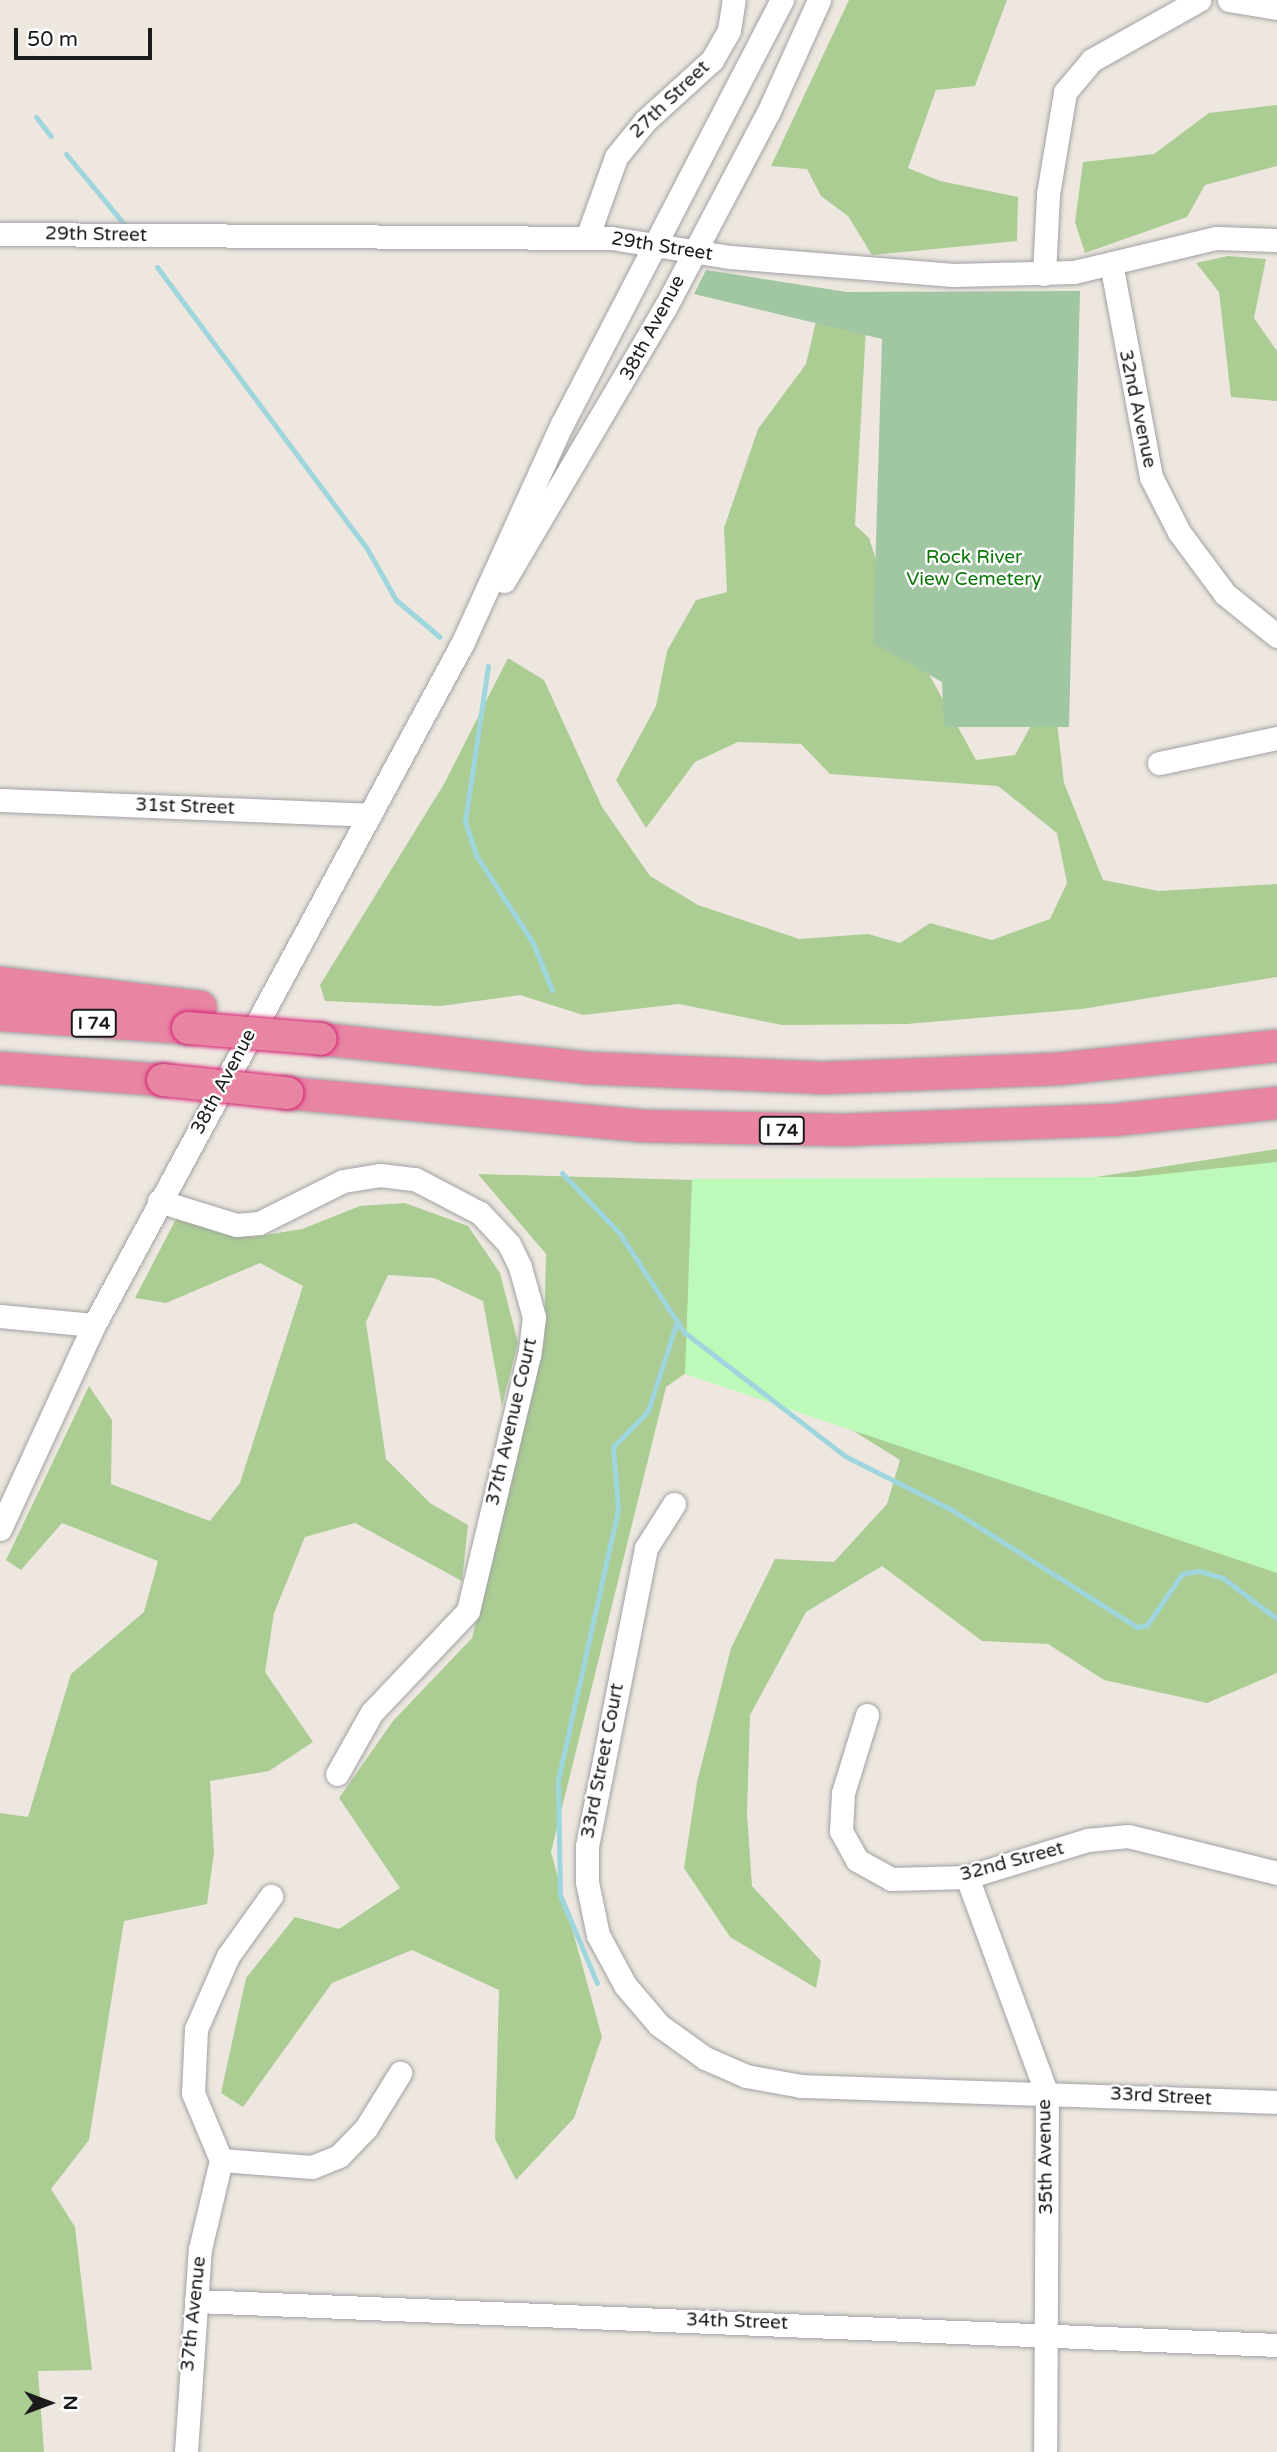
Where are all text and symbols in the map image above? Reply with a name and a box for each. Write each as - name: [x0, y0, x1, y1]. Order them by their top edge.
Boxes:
- scale bar: [18, 14, 156, 58]
- text: 50 m: [27, 27, 78, 52]
- street label: 27th Street: [625, 56, 715, 144]
- street label: 29th Street: [45, 223, 147, 247]
- street label: 29th Street: [610, 228, 714, 266]
- street label: 38th Avenue: [616, 272, 690, 384]
- street label: 32nd Avenue: [1113, 348, 1161, 470]
- park label: Rock River View Cemetery: [906, 547, 1042, 591]
- street label: 31st Street: [135, 794, 235, 820]
- road number: I 74: [70, 1008, 119, 1038]
- street label: 38th Avenue: [187, 1026, 261, 1138]
- road number: I 74: [758, 1115, 806, 1144]
- street label: 37th Avenue Court: [482, 1336, 542, 1508]
- street label: 33rd Street Court: [577, 1681, 629, 1841]
- street label: 32nd Street: [958, 1837, 1066, 1887]
- street label: 33rd Street: [1109, 2083, 1213, 2111]
- street label: 35th Avenue: [1034, 2099, 1058, 2215]
- street label: 37th Avenue: [177, 2255, 211, 2373]
- street label: 34th Street: [686, 2309, 788, 2335]
- north arrow: [14, 2368, 84, 2438]
- text: N: [59, 2395, 81, 2411]

